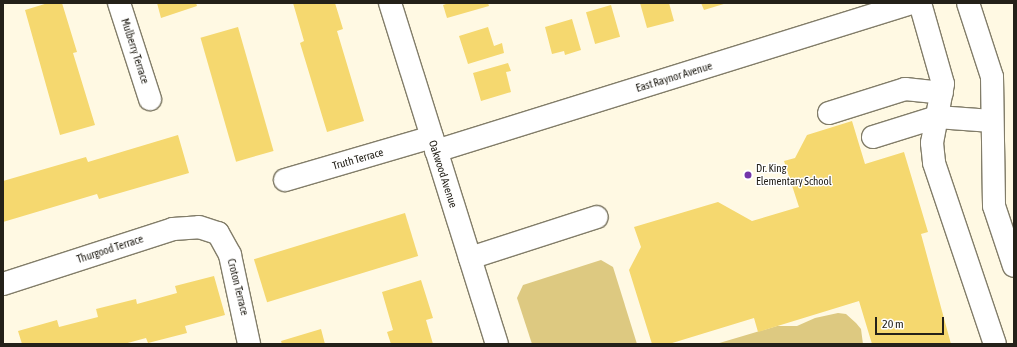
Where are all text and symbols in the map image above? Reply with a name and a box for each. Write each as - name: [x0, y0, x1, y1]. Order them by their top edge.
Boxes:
- street label: Mulberry Terrace: [118, 17, 152, 85]
- street label: East Raynor Avenue: [634, 59, 714, 95]
- street label: Oakwood Avenue: [426, 139, 460, 209]
- street label: Truth Terrace: [331, 145, 385, 173]
- place label: Dr. King Elementary School: [756, 162, 832, 188]
- marker: Dr. King Elementary School: [743, 170, 753, 180]
- street label: Thurgood Terrace: [75, 232, 145, 266]
- street label: Croton Terrace: [225, 257, 251, 317]
- scale bar: [877, 309, 946, 335]
- text: 20 m: [882, 317, 904, 331]

